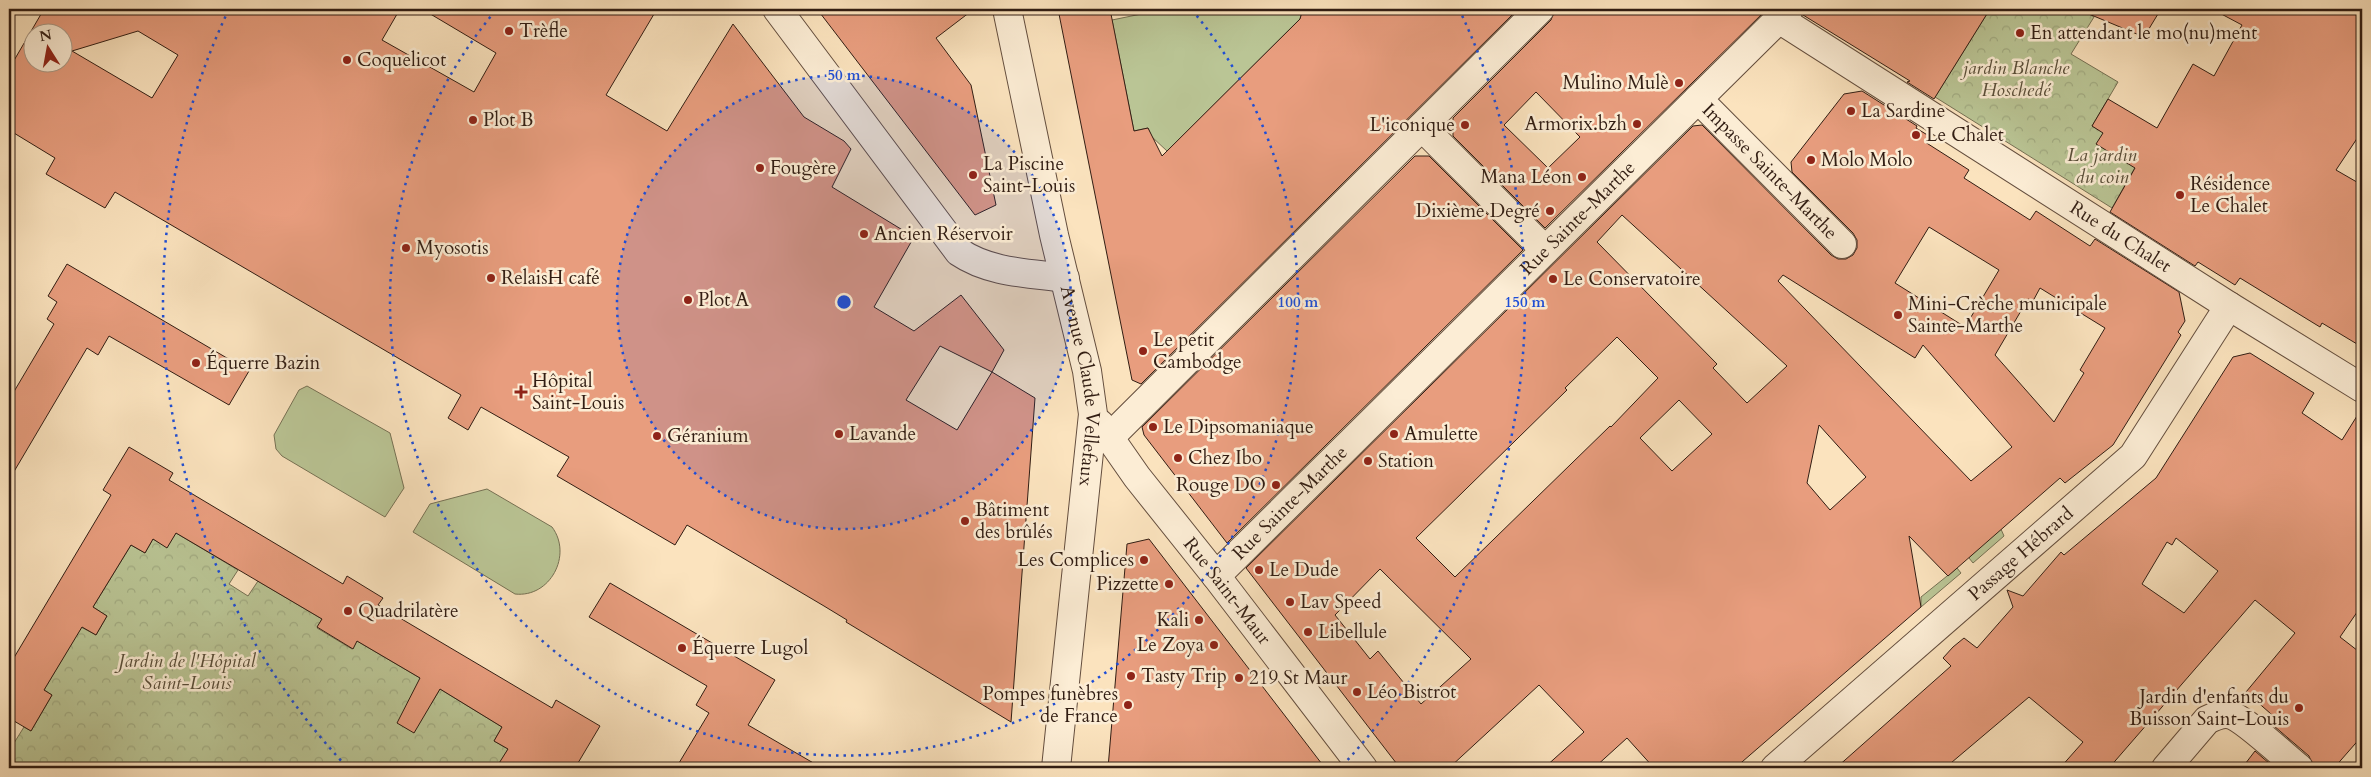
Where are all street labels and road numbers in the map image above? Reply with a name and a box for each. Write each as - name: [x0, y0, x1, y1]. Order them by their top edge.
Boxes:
- street label: Impasse Sainte-Marthe: [1696, 97, 1843, 245]
- street label: Rue Sainte-Marthe: [1514, 155, 1641, 281]
- street label: Rue du Chalet: [2065, 195, 2176, 279]
- street label: Avenue Claude Vellefaux: [1054, 283, 1106, 488]
- street label: Rue Sainte-Marthe: [1227, 440, 1353, 566]
- street label: Passage Hébrard: [1963, 501, 2079, 607]
- street label: Rue Saint-Maur: [1177, 532, 1277, 650]

